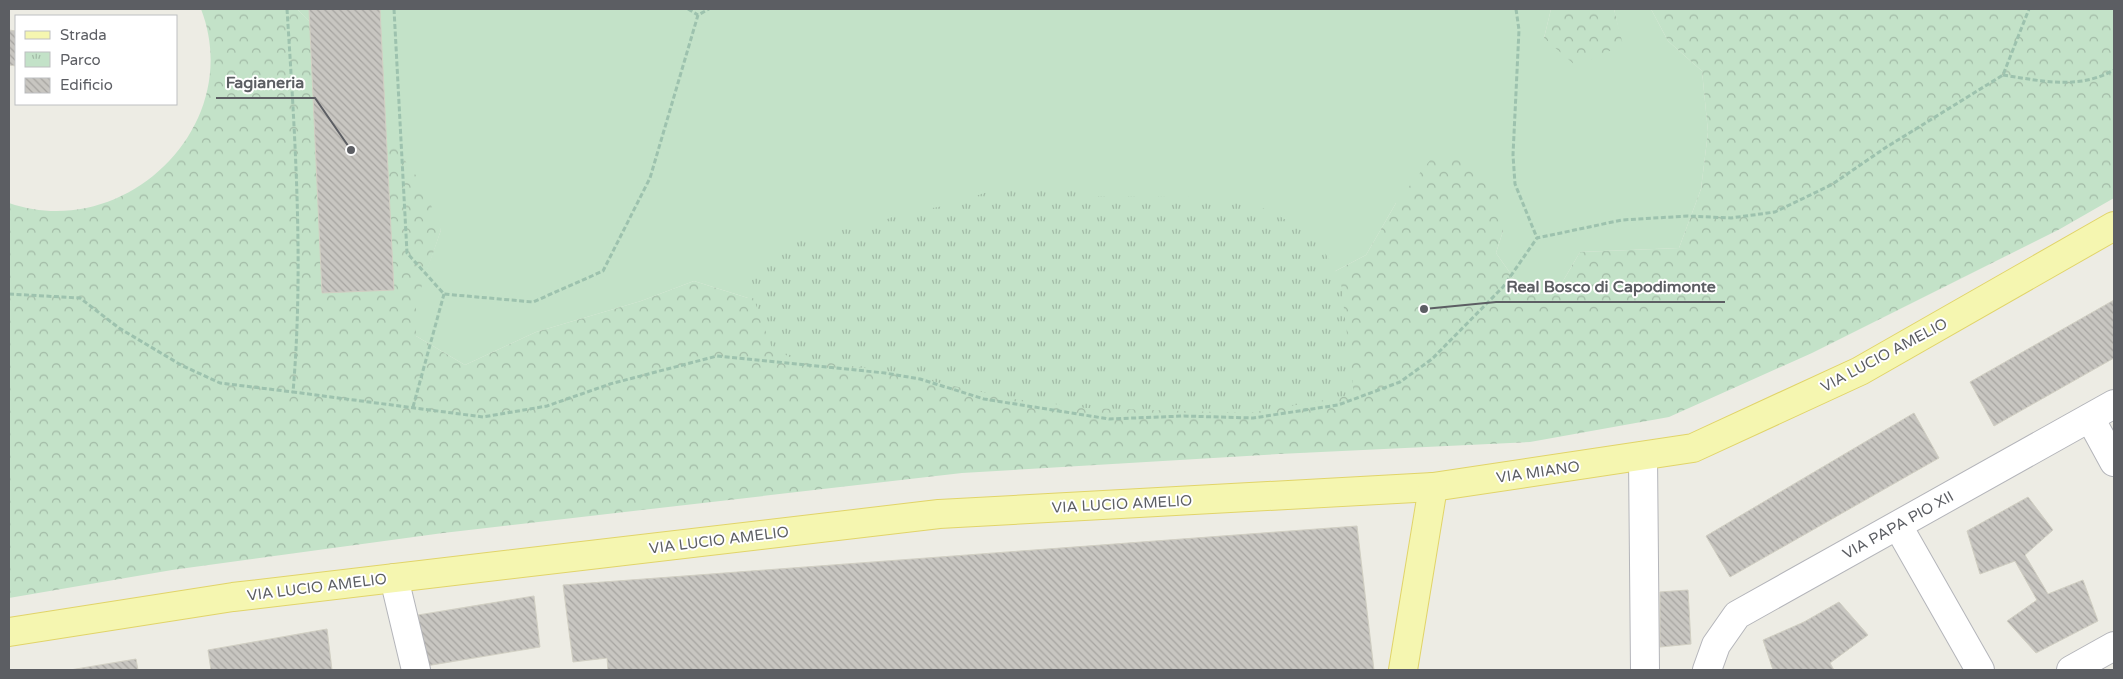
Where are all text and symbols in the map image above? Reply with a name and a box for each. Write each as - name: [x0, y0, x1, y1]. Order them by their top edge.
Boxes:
- legend: [15, 15, 178, 105]
- text: Strada: [60, 26, 107, 44]
- text: Parco: [60, 51, 101, 69]
- callout: Fagianeria: [216, 67, 315, 98]
- text: Fagianeria: [226, 73, 304, 93]
- text: Edificio: [60, 76, 113, 94]
- callout: Real Bosco di Capodimonte: [1496, 271, 1725, 302]
- text: Real Bosco di Capodimonte: [1506, 277, 1716, 297]
- street label: VIA LUCIO AMELIO: [1818, 314, 1950, 396]
- street label: VIA MIANO: [1495, 457, 1581, 487]
- street label: VIA PAPA PIO XII: [1839, 487, 1957, 563]
- street label: VIA LUCIO AMELIO: [1051, 491, 1193, 517]
- street label: VIA LUCIO AMELIO: [648, 522, 790, 558]
- street label: VIA LUCIO AMELIO: [246, 569, 388, 605]

